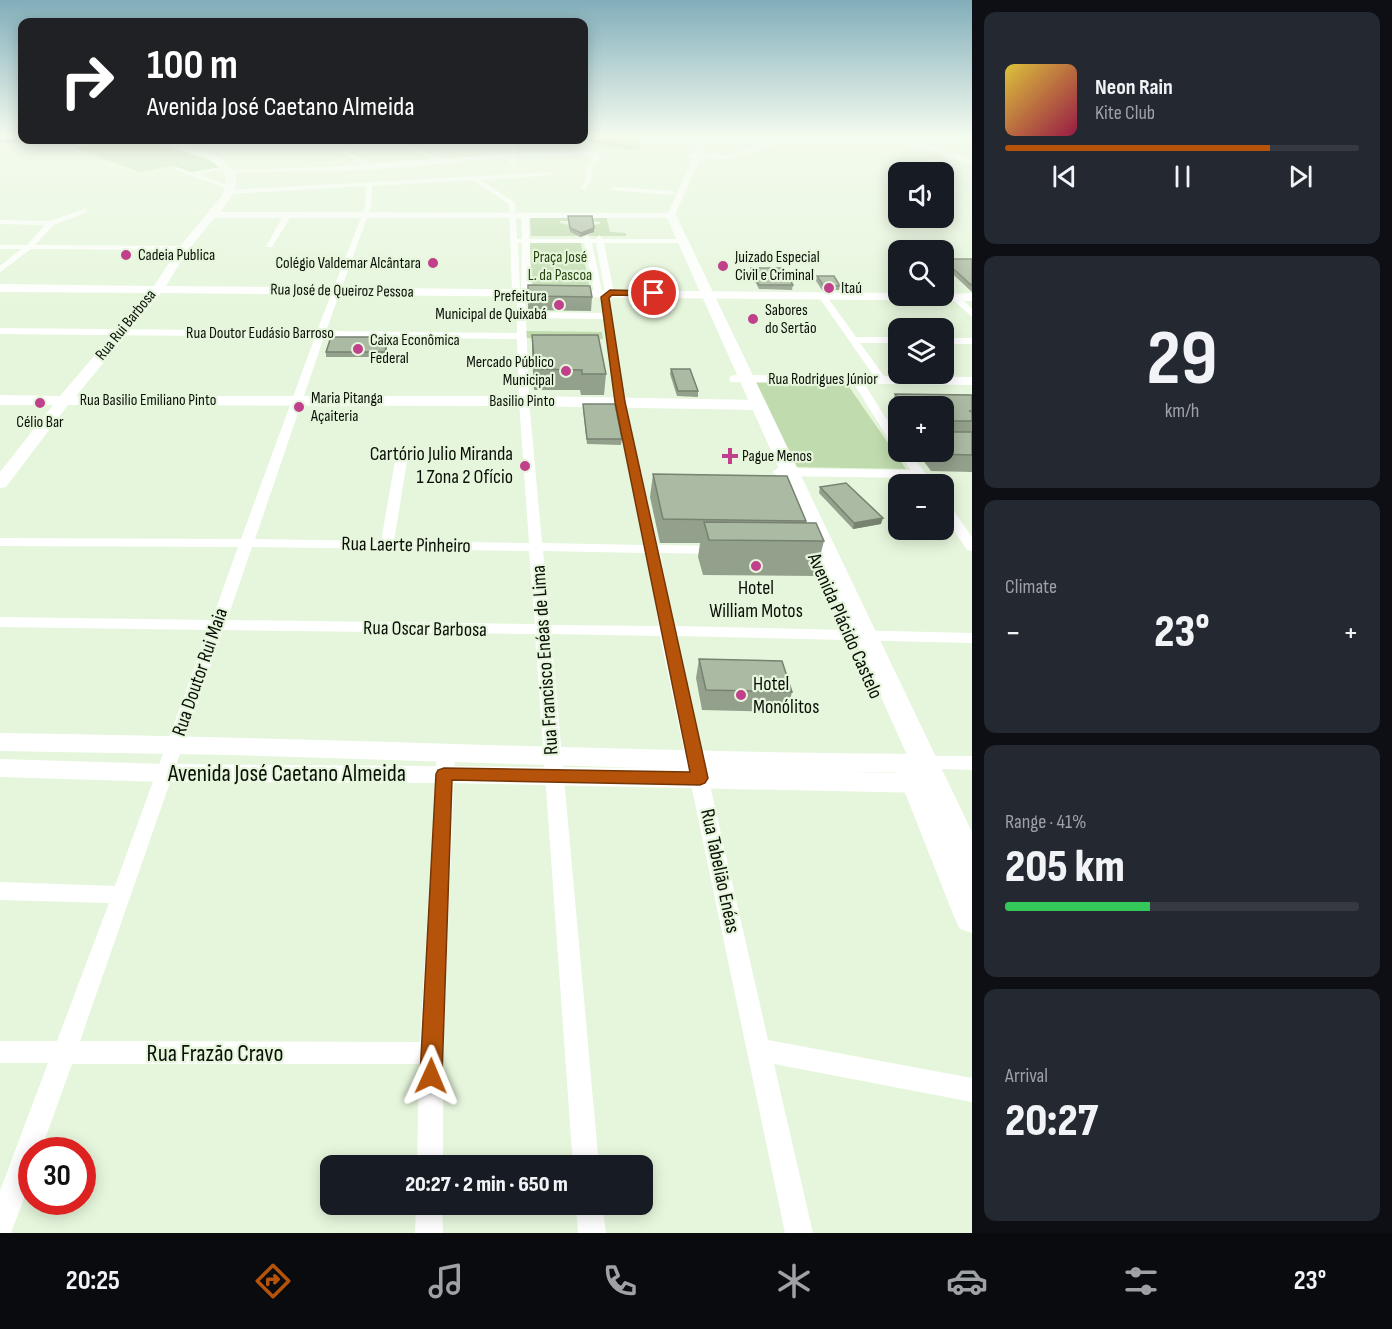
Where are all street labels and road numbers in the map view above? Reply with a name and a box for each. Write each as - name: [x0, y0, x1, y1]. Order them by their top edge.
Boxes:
- street label: Rua José de Queiroz Pessoa: [270, 280, 414, 302]
- street label: Rua Rui Barbosa: [92, 286, 160, 364]
- street label: Rua Doutor Eudásio Barroso: [186, 324, 334, 343]
- street label: Rua Rodrigues Júnior: [768, 370, 878, 389]
- street label: Rua Basilio Emiliano Pinto: [80, 391, 216, 410]
- street label: Basilio Pinto: [489, 392, 555, 411]
- street label: Rua Laerte Pinheiro: [341, 532, 471, 558]
- street label: Avenida Plácido Castelo: [802, 548, 888, 703]
- street label: Rua Francisco Enéas de Lima: [526, 564, 564, 756]
- street label: Rua Doutor Rui Maia: [167, 605, 233, 739]
- street label: Rua Oscar Barbosa: [363, 616, 487, 642]
- street label: Avenida José Caetano Almeida: [167, 759, 406, 788]
- street label: Rua Tabelião Enéas: [695, 807, 745, 935]
- street label: Rua Frazão Cravo: [147, 1039, 283, 1068]

